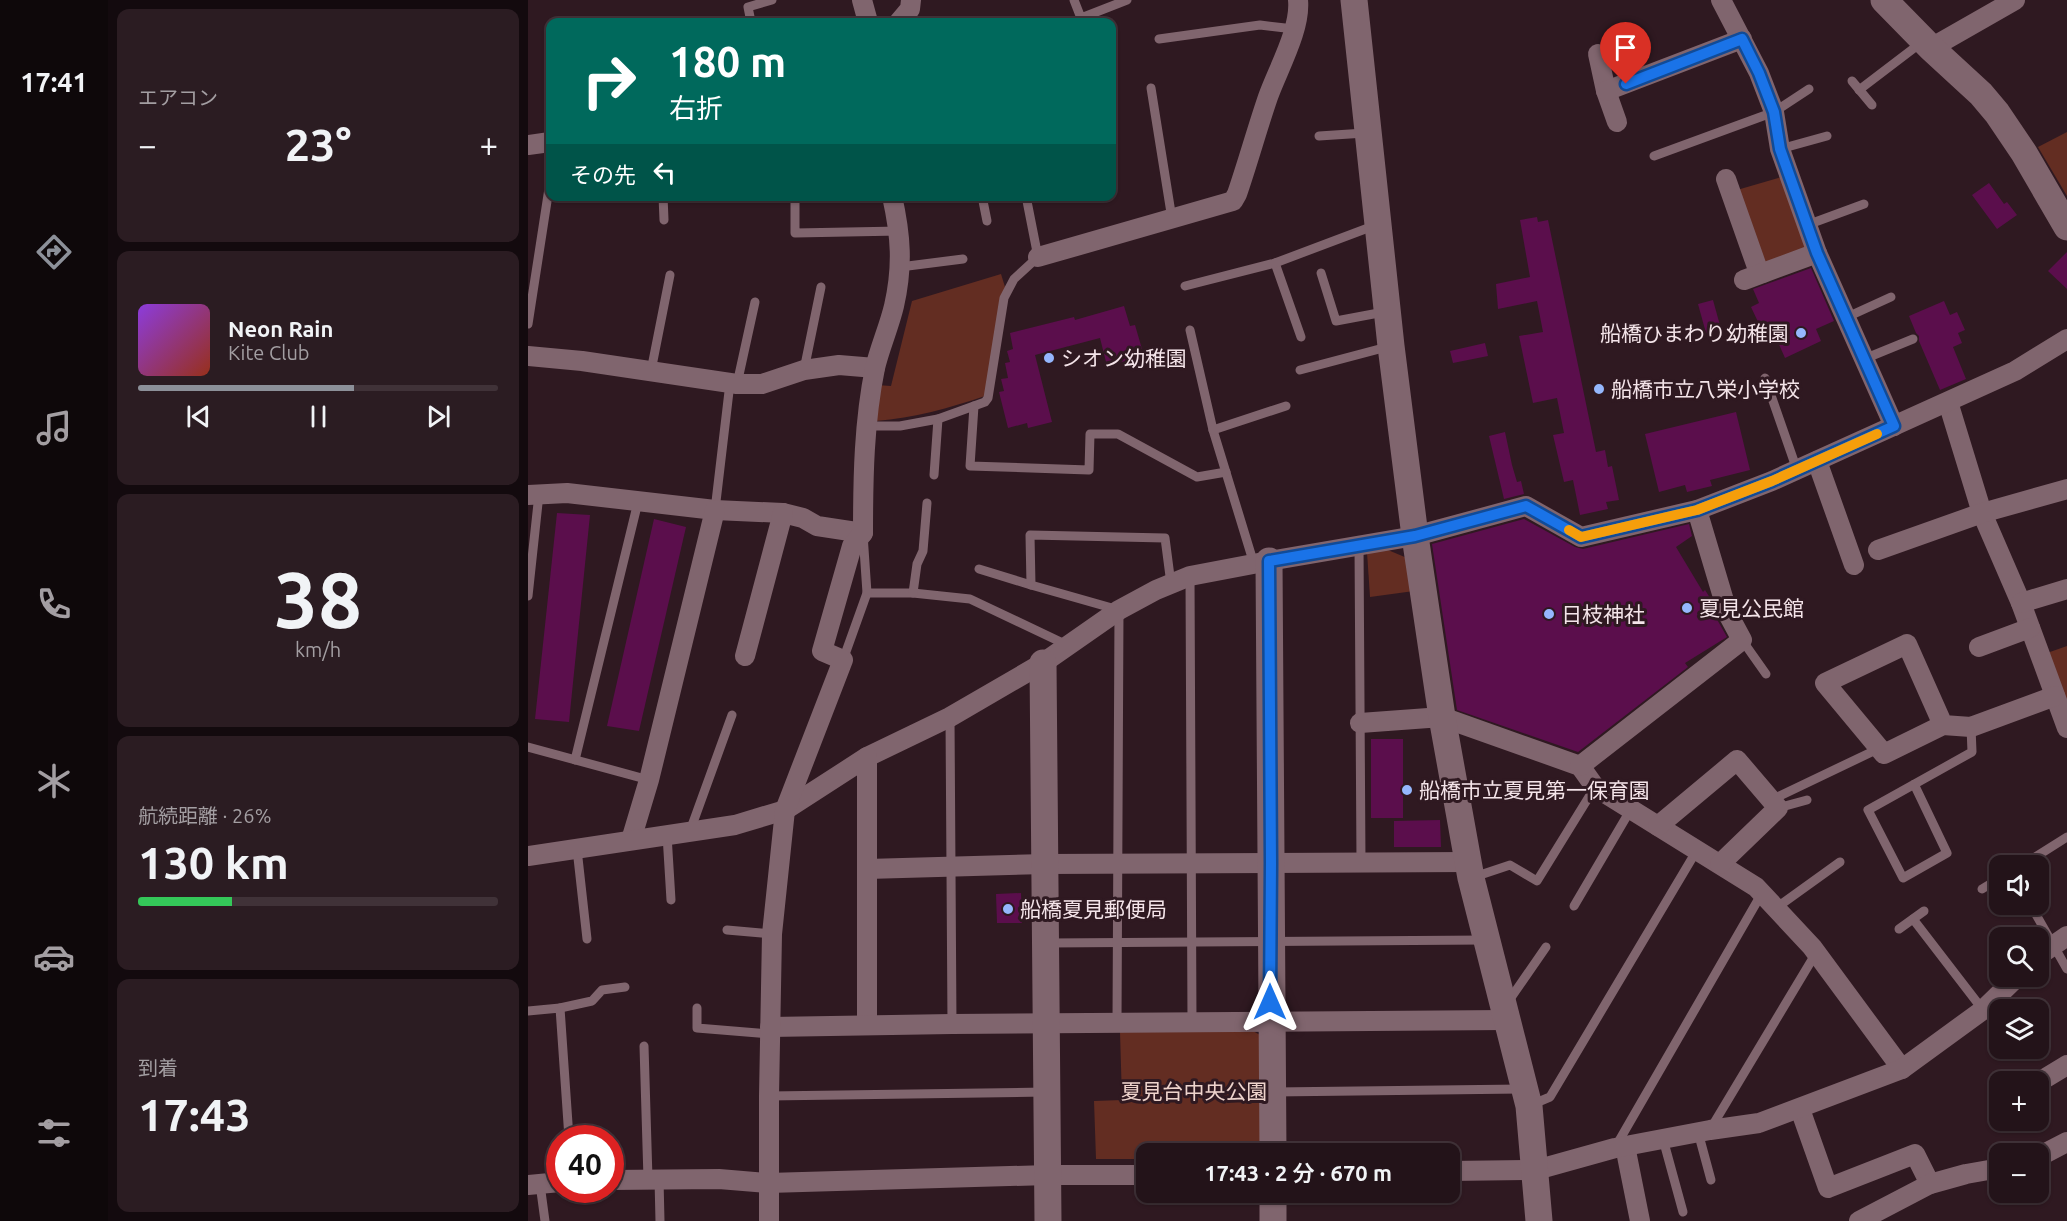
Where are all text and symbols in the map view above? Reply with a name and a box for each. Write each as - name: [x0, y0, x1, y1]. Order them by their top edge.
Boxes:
- pin: [1600, 22, 1651, 84]
- icon: arrive: [1609, 31, 1642, 64]
- text: 180 m: [669, 38, 786, 85]
- icon: right: [570, 42, 648, 120]
- text: 17:41: [20, 67, 88, 97]
- text: エアコン: [138, 86, 218, 109]
- text: 右折: [669, 93, 723, 123]
- text: 23°: [285, 119, 351, 170]
- text: −: [138, 126, 157, 163]
- text: +: [479, 126, 498, 163]
- icon: left: [648, 156, 681, 189]
- text: その先: [570, 162, 636, 187]
- icon: directions: [33, 231, 75, 273]
- text: Neon Rain: [228, 316, 333, 341]
- place label: 船橋ひまわり幼稚園: [1600, 321, 1789, 345]
- marker: 船橋ひまわり幼稚園: [1794, 326, 1808, 340]
- text: Kite Club: [228, 341, 310, 364]
- place label: シオン幼稚園: [1061, 346, 1187, 370]
- marker: シオン幼稚園: [1042, 351, 1056, 365]
- place label: 船橋市立八栄小学校: [1611, 377, 1800, 401]
- marker: 船橋市立八栄小学校: [1592, 382, 1606, 396]
- icon: previous: [182, 400, 215, 433]
- icon: pause: [302, 400, 335, 433]
- icon: next: [422, 400, 455, 433]
- icon: music: [33, 407, 75, 449]
- text: 38: [274, 555, 362, 643]
- icon: phone: [33, 583, 75, 625]
- place label: 夏見公民館: [1699, 596, 1804, 620]
- marker: 夏見公民館: [1680, 601, 1694, 615]
- place label: 日枝神社: [1561, 602, 1645, 626]
- marker: 日枝神社: [1542, 607, 1556, 621]
- text: km/h: [295, 638, 341, 661]
- icon: climate: [33, 760, 75, 802]
- place label: 船橋市立夏見第一保育園: [1419, 778, 1650, 802]
- marker: 船橋市立夏見第一保育園: [1400, 783, 1414, 797]
- text: 航続距離 · 26%: [138, 804, 271, 827]
- text: 130 km: [138, 837, 289, 888]
- map controls: [1989, 855, 2049, 1203]
- button: sound: [1989, 855, 2049, 915]
- place label: 船橋夏見郵便局: [1020, 897, 1167, 921]
- marker: 船橋夏見郵便局: [1001, 902, 1015, 916]
- button: search: [1989, 927, 2049, 987]
- icon: car: [33, 936, 75, 978]
- position arrow: [1238, 970, 1302, 1034]
- button: layers: [1989, 999, 2049, 1059]
- text: 到着: [138, 1056, 178, 1079]
- button: +: [1989, 1071, 2049, 1131]
- park label: 夏見台中央公園: [1121, 1079, 1268, 1103]
- text: 17:43: [138, 1089, 251, 1140]
- icon: filters: [33, 1112, 75, 1154]
- speed limit sign: 40: [546, 1125, 624, 1203]
- button: −: [1989, 1143, 2049, 1203]
- text: 17:43 · 2 分 · 670 m: [1204, 1160, 1392, 1185]

